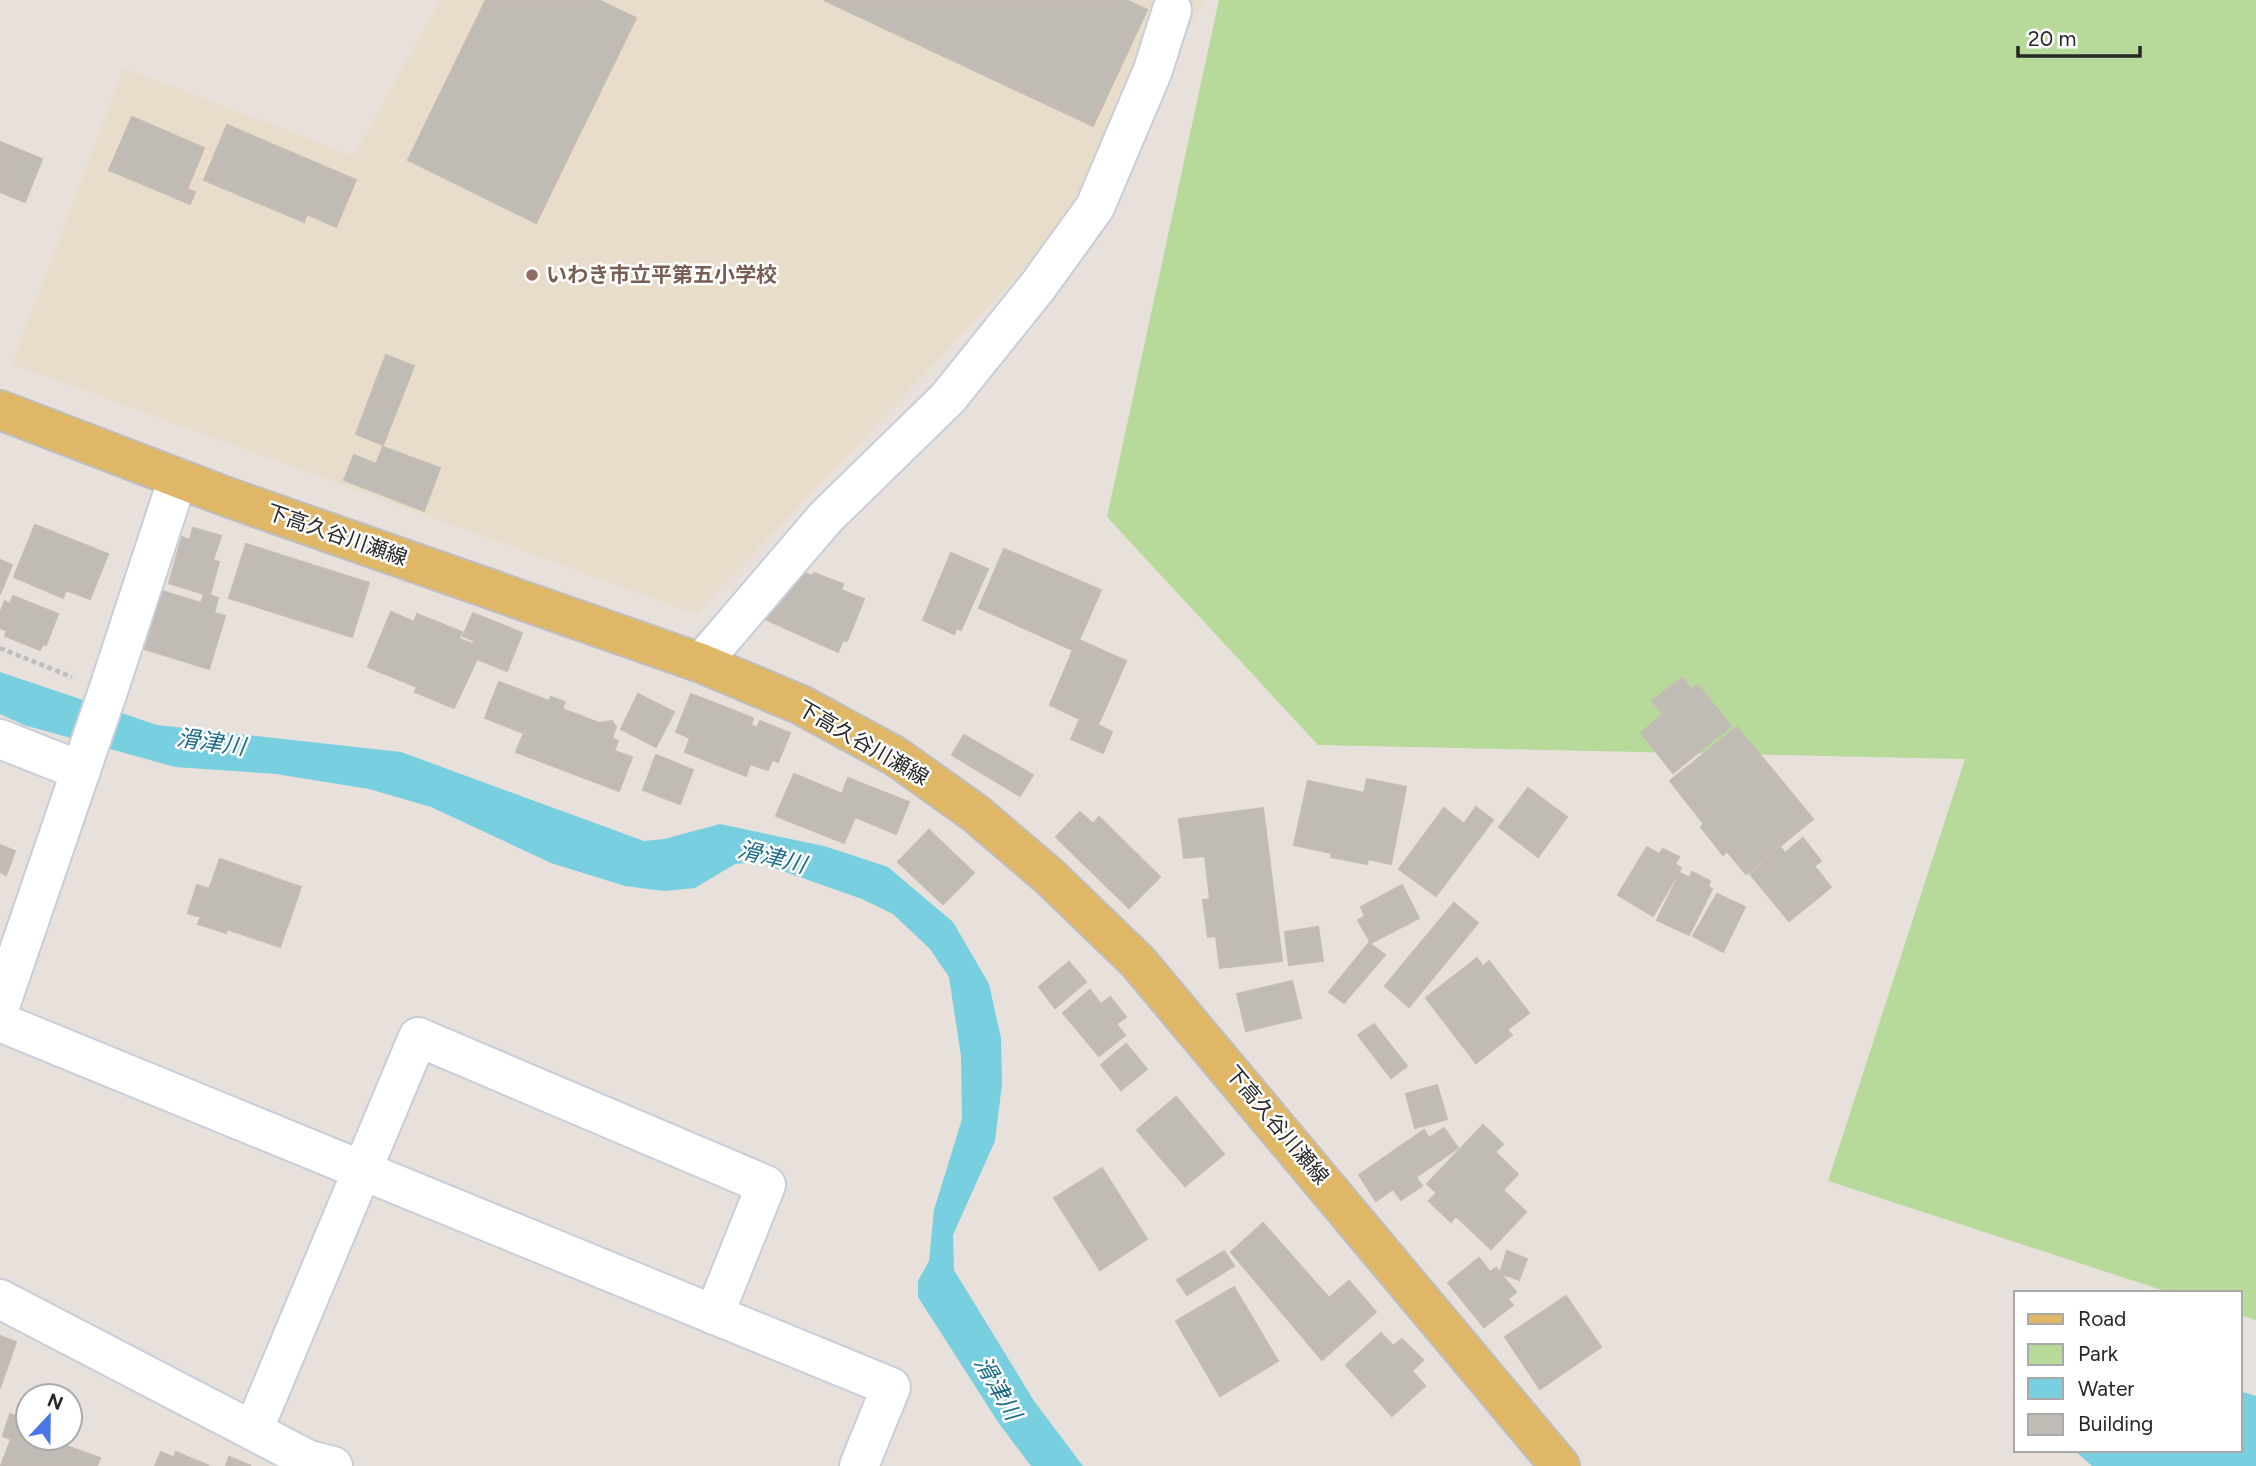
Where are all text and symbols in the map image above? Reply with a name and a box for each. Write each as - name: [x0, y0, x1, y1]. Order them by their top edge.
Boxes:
- scale bar: [2018, 14, 2140, 58]
- text: 20 m: [2028, 26, 2076, 51]
- place label: いわき市立平第五小学校: [546, 262, 777, 287]
- marker: いわき市立平第五小学校: [524, 267, 540, 283]
- street label: 下高久谷川瀬線: [264, 499, 411, 570]
- street label: 下高久谷川瀬線: [793, 695, 933, 790]
- water label: 滑津川: [175, 723, 250, 761]
- water label: 滑津川: [735, 835, 812, 880]
- street label: 下高久谷川瀬線: [1221, 1060, 1334, 1189]
- legend: [2014, 1291, 2242, 1452]
- text: Road: [2078, 1306, 2126, 1331]
- text: Park: [2078, 1341, 2119, 1366]
- water label: 滑津川: [969, 1351, 1029, 1427]
- text: Water: [2078, 1376, 2134, 1401]
- north arrow: [14, 1382, 84, 1452]
- text: N: [44, 1388, 66, 1415]
- text: Building: [2078, 1411, 2153, 1436]

